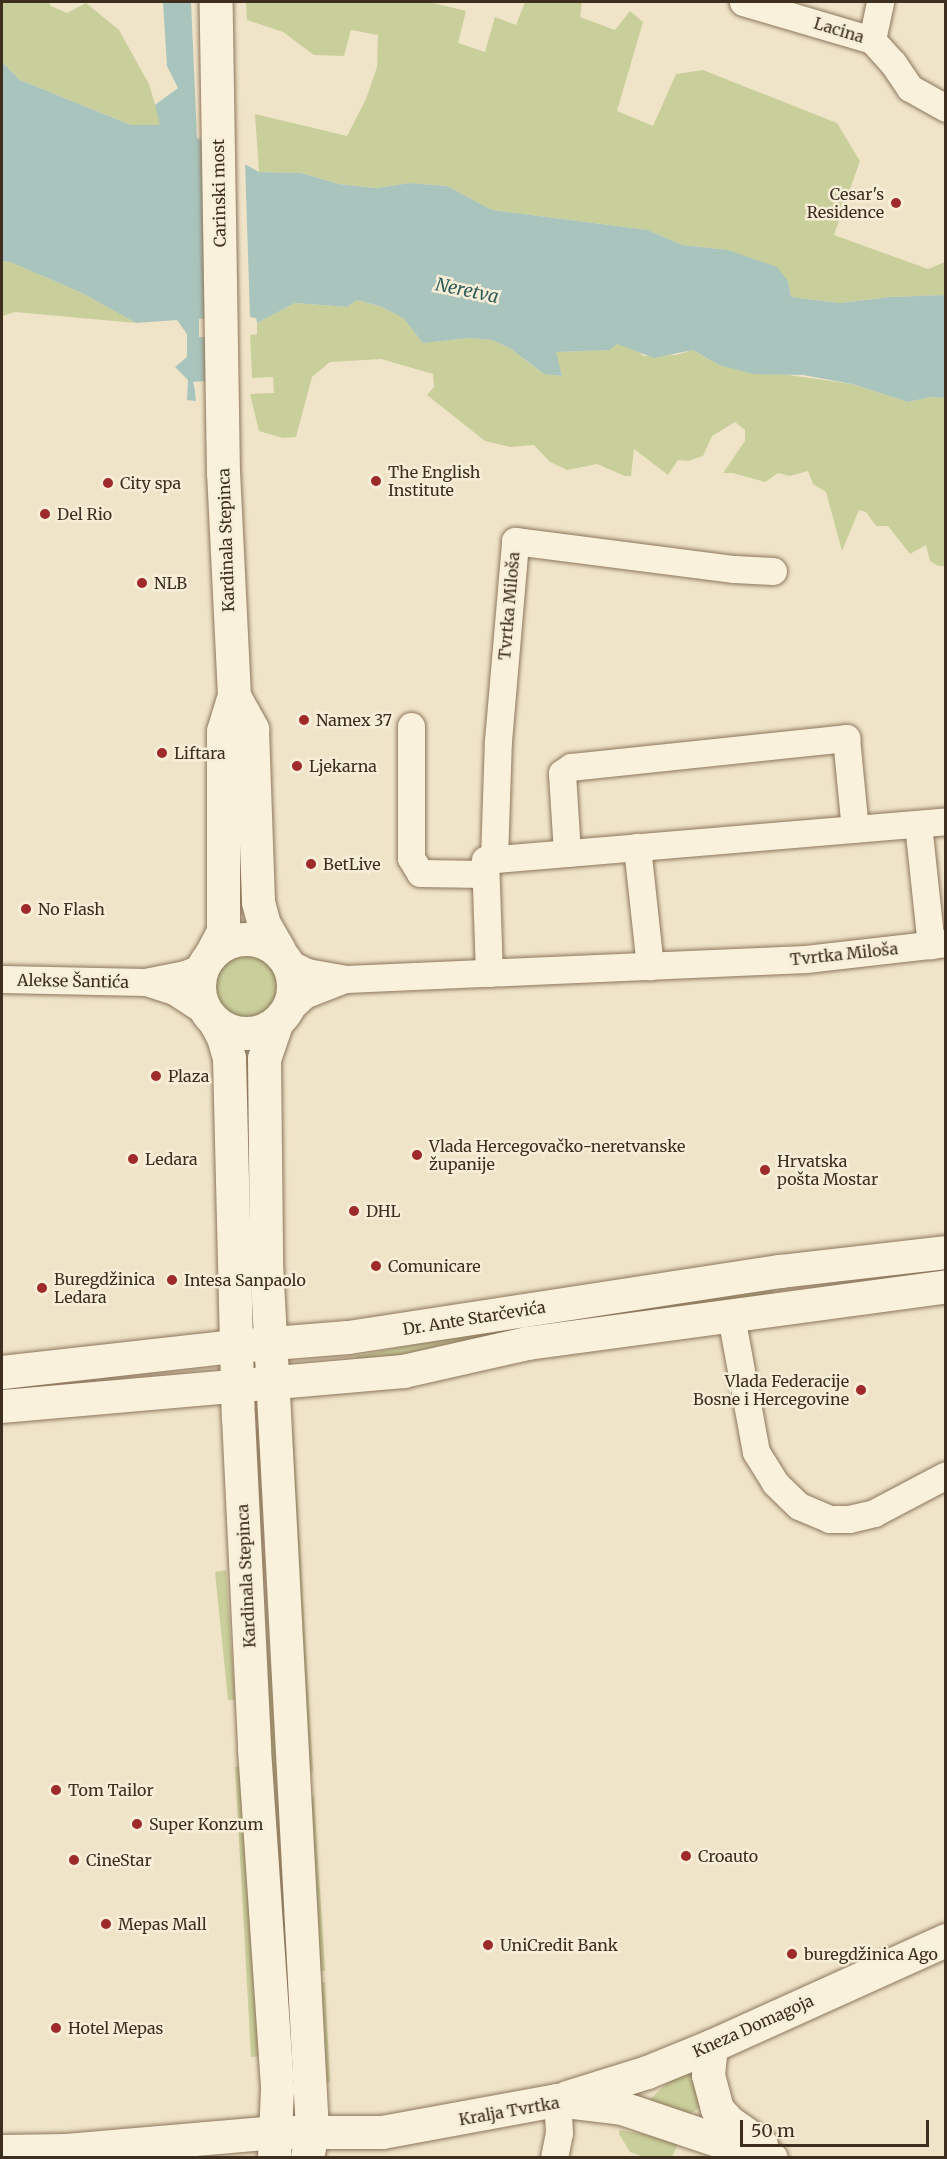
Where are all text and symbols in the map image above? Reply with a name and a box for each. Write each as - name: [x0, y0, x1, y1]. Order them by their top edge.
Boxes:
- street label: Lacina: [812, 13, 866, 47]
- street label: Carinski most: [208, 139, 230, 247]
- place label: Cesar's Residence: [807, 184, 884, 222]
- marker: Cesar's Residence: [889, 196, 903, 210]
- water label: Neretva: [433, 274, 501, 308]
- place label: The English Institute: [388, 462, 480, 500]
- street label: Kardinala Stepinca: [214, 468, 238, 612]
- place label: City spa: [120, 473, 181, 493]
- marker: The English Institute: [369, 474, 383, 488]
- marker: City spa: [101, 476, 115, 490]
- place label: Del Rio: [57, 504, 112, 524]
- marker: Del Rio: [38, 507, 52, 521]
- street label: Tvrtka Miloša: [495, 551, 523, 661]
- place label: NLB: [154, 573, 187, 593]
- marker: NLB: [135, 576, 149, 590]
- place label: Namex 37: [316, 710, 392, 730]
- marker: Namex 37: [297, 713, 311, 727]
- place label: Liftara: [174, 743, 226, 763]
- marker: Liftara: [155, 746, 169, 760]
- place label: Ljekarna: [309, 756, 377, 776]
- marker: Ljekarna: [290, 759, 304, 773]
- place label: BetLive: [323, 854, 381, 874]
- marker: BetLive: [304, 857, 318, 871]
- place label: No Flash: [38, 899, 105, 919]
- marker: No Flash: [19, 902, 33, 916]
- street label: Tvrtka Miloša: [789, 939, 899, 969]
- street label: Alekse Šantića: [17, 970, 129, 992]
- place label: Plaza: [168, 1066, 209, 1086]
- marker: Plaza: [149, 1069, 163, 1083]
- place label: Vlada Hercegovačko-neretvanske županije: [429, 1136, 685, 1174]
- marker: Vlada Hercegovačko-neretvanske županije: [410, 1148, 424, 1162]
- place label: Ledara: [145, 1149, 198, 1169]
- place label: Hrvatska pošta Mostar: [777, 1151, 878, 1189]
- marker: Ledara: [126, 1152, 140, 1166]
- marker: Hrvatska pošta Mostar: [758, 1163, 772, 1177]
- place label: DHL: [366, 1201, 401, 1221]
- marker: DHL: [347, 1204, 361, 1218]
- place label: Comunicare: [388, 1256, 481, 1276]
- marker: Comunicare: [369, 1259, 383, 1273]
- place label: Buregdžinica Ledara: [54, 1269, 155, 1307]
- place label: Intesa Sanpaolo: [184, 1270, 306, 1290]
- marker: Intesa Sanpaolo: [165, 1273, 179, 1287]
- marker: Buregdžinica Ledara: [35, 1281, 49, 1295]
- street label: Dr. Ante Starčevića: [401, 1297, 547, 1339]
- place label: Vlada Federacije Bosne i Hercegovine: [693, 1371, 849, 1409]
- marker: Vlada Federacije Bosne i Hercegovine: [854, 1383, 868, 1397]
- street label: Kardinala Stepinca: [233, 1504, 259, 1648]
- place label: Tom Tailor: [68, 1780, 154, 1800]
- marker: Tom Tailor: [49, 1783, 63, 1797]
- place label: Super Konzum: [149, 1814, 263, 1834]
- marker: Super Konzum: [130, 1817, 144, 1831]
- place label: Croauto: [698, 1846, 758, 1866]
- marker: Croauto: [679, 1849, 693, 1863]
- place label: CineStar: [86, 1850, 152, 1870]
- marker: CineStar: [67, 1853, 81, 1867]
- place label: Mepas Mall: [118, 1914, 207, 1934]
- marker: Mepas Mall: [99, 1917, 113, 1931]
- place label: UniCredit Bank: [500, 1935, 618, 1955]
- marker: UniCredit Bank: [481, 1938, 495, 1952]
- place label: buregdžinica Ago: [804, 1944, 938, 1964]
- marker: buregdžinica Ago: [785, 1947, 799, 1961]
- street label: Kneza Domagoja: [690, 1991, 816, 2061]
- place label: Hotel Mepas: [68, 2018, 163, 2038]
- marker: Hotel Mepas: [49, 2021, 63, 2035]
- street label: Kralja Tvrtka: [457, 2093, 561, 2129]
- scale bar: [743, 2108, 932, 2146]
- text: 50 m: [751, 2119, 795, 2142]

